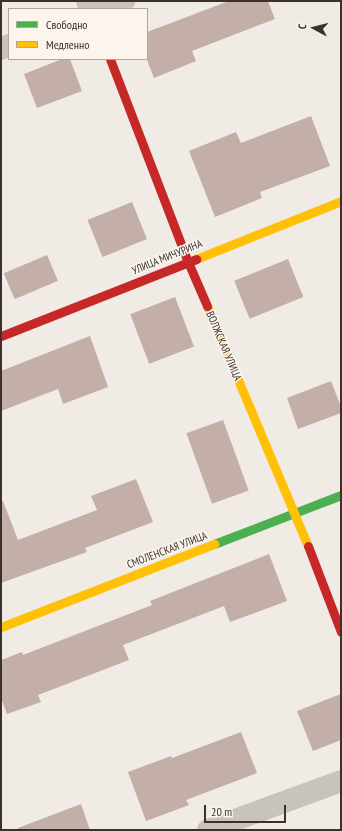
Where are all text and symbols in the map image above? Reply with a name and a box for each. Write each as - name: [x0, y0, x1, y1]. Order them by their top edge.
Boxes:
- legend: [8, 8, 148, 60]
- north arrow: [294, 8, 334, 48]
- text: Свободно: [46, 17, 88, 32]
- text: С: [295, 23, 309, 30]
- text: Медленно: [46, 37, 89, 52]
- street label: УЛИЦА МИЧУРИНА: [130, 237, 204, 277]
- street label: ВОЛЖСКАЯ УЛИЦА: [203, 309, 245, 383]
- street label: СМОЛЕНСКАЯ УЛИЦА: [125, 529, 209, 571]
- scale bar: [206, 797, 288, 823]
- text: 20 m: [211, 804, 232, 819]

